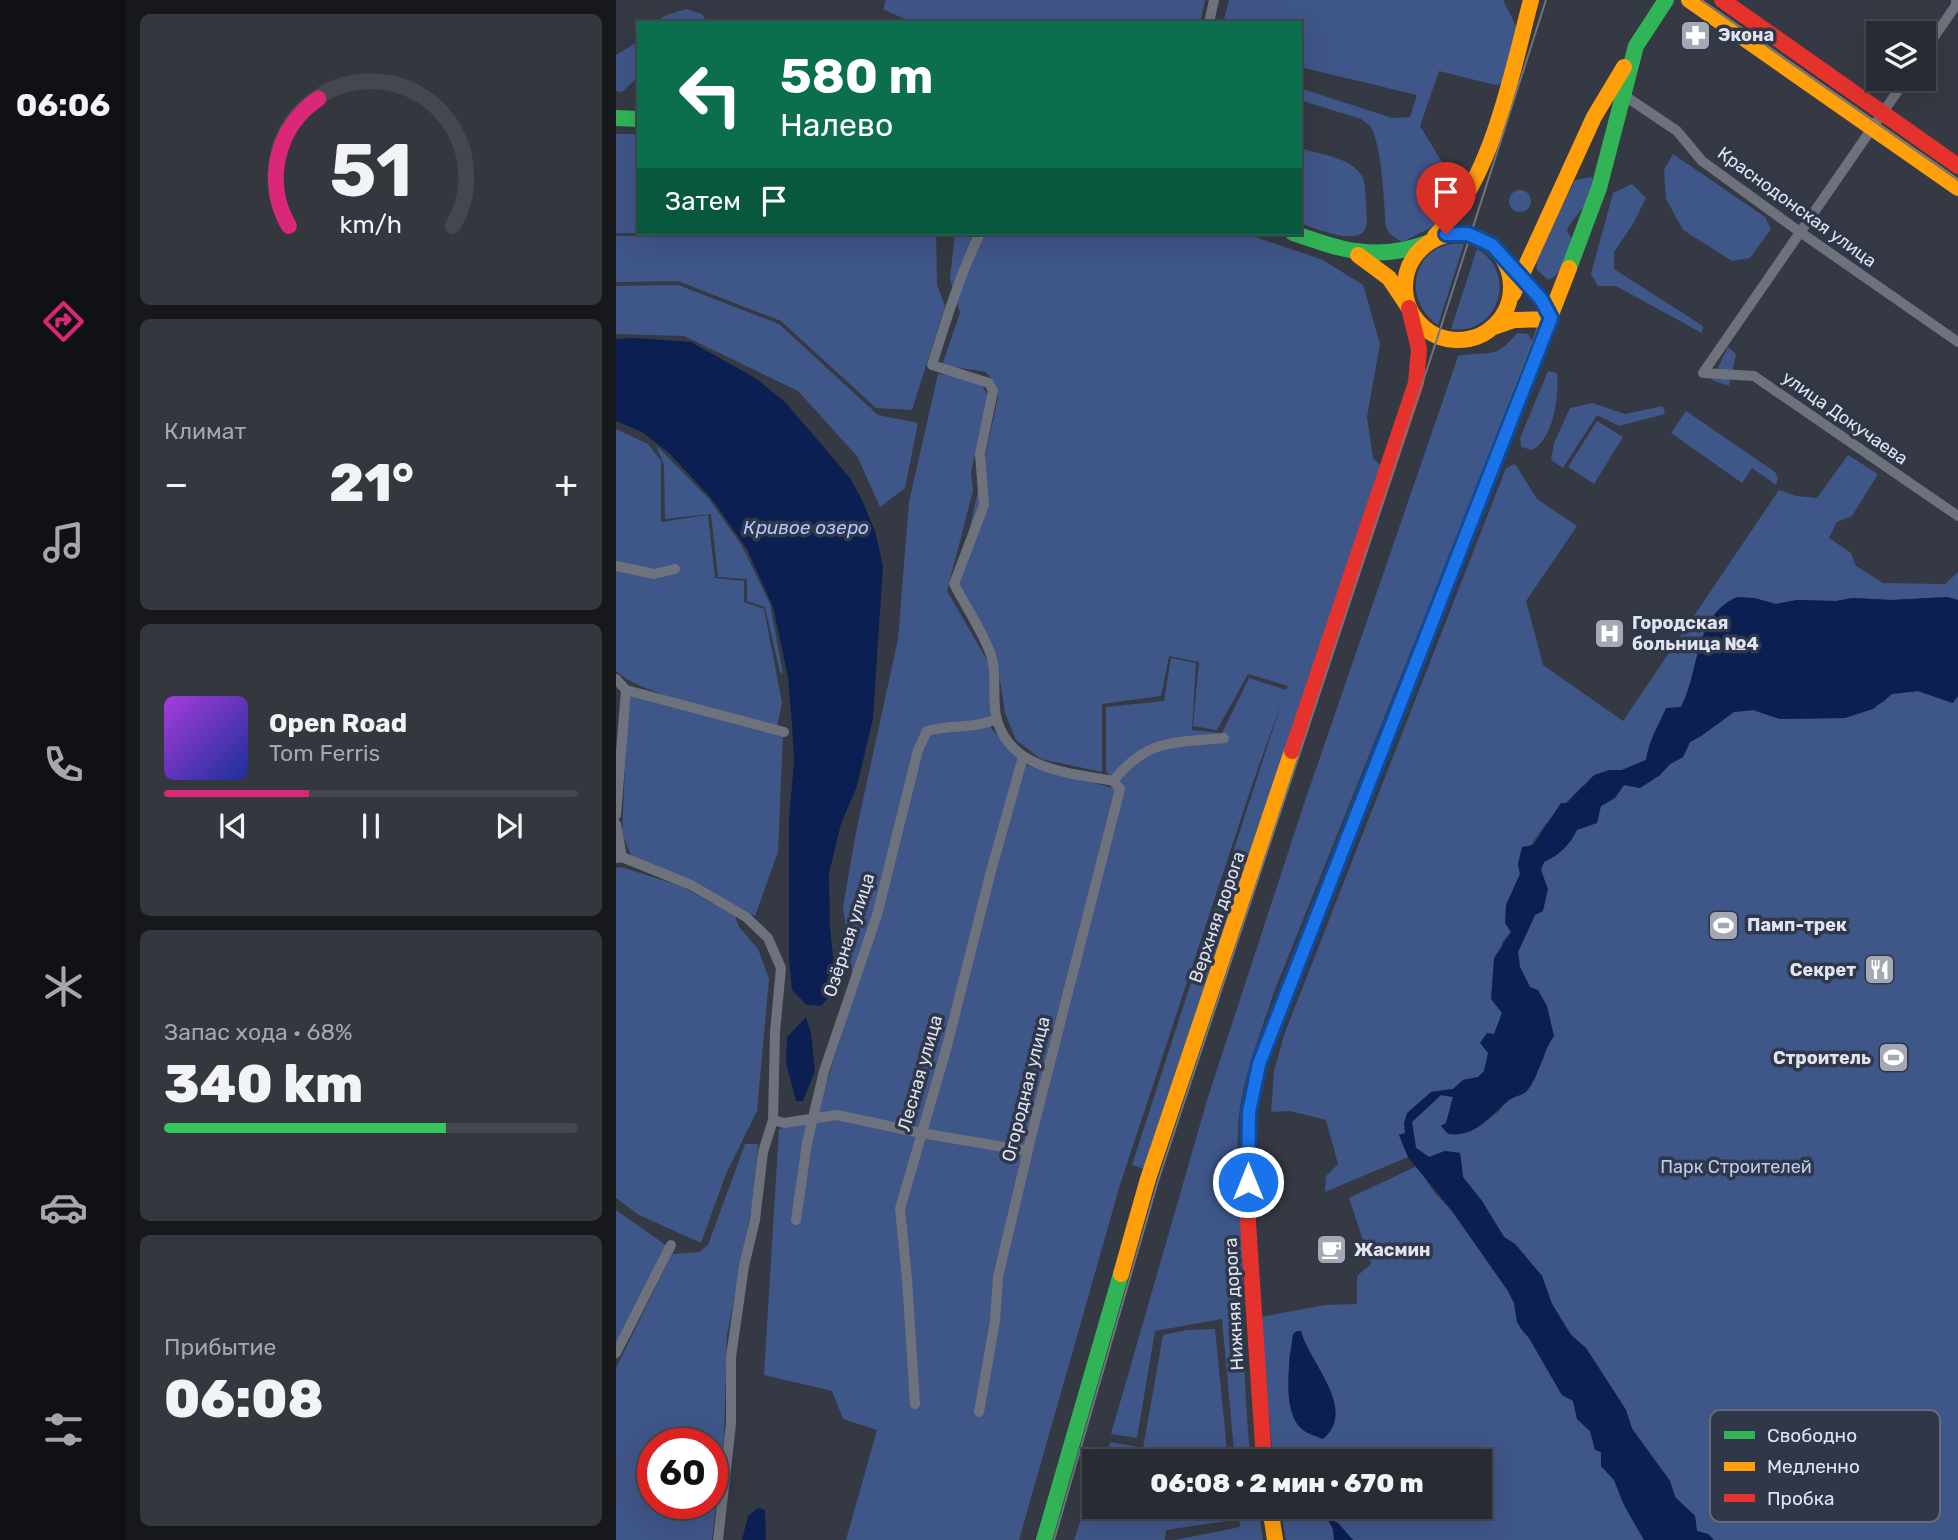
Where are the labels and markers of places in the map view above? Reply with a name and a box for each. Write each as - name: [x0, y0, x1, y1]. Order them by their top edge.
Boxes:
- pharmacy icon: Экона: [1678, 18, 1712, 52]
- place label: Экона: [1718, 24, 1774, 46]
- pin: [1416, 162, 1476, 234]
- place label: Городская больница №4: [1632, 612, 1759, 655]
- hospital icon: Городская больница №4: [1592, 616, 1626, 650]
- sports icon: Памп-трек: [1707, 908, 1741, 942]
- place label: Памп-трек: [1747, 914, 1847, 936]
- restaurant icon: Секрет: [1862, 953, 1896, 987]
- place label: Секрет: [1790, 959, 1856, 981]
- sports icon: Строитель: [1877, 1041, 1911, 1075]
- place label: Строитель: [1773, 1047, 1871, 1069]
- cafe icon: Жасмин: [1314, 1233, 1348, 1267]
- place label: Жасмин: [1354, 1239, 1430, 1261]

